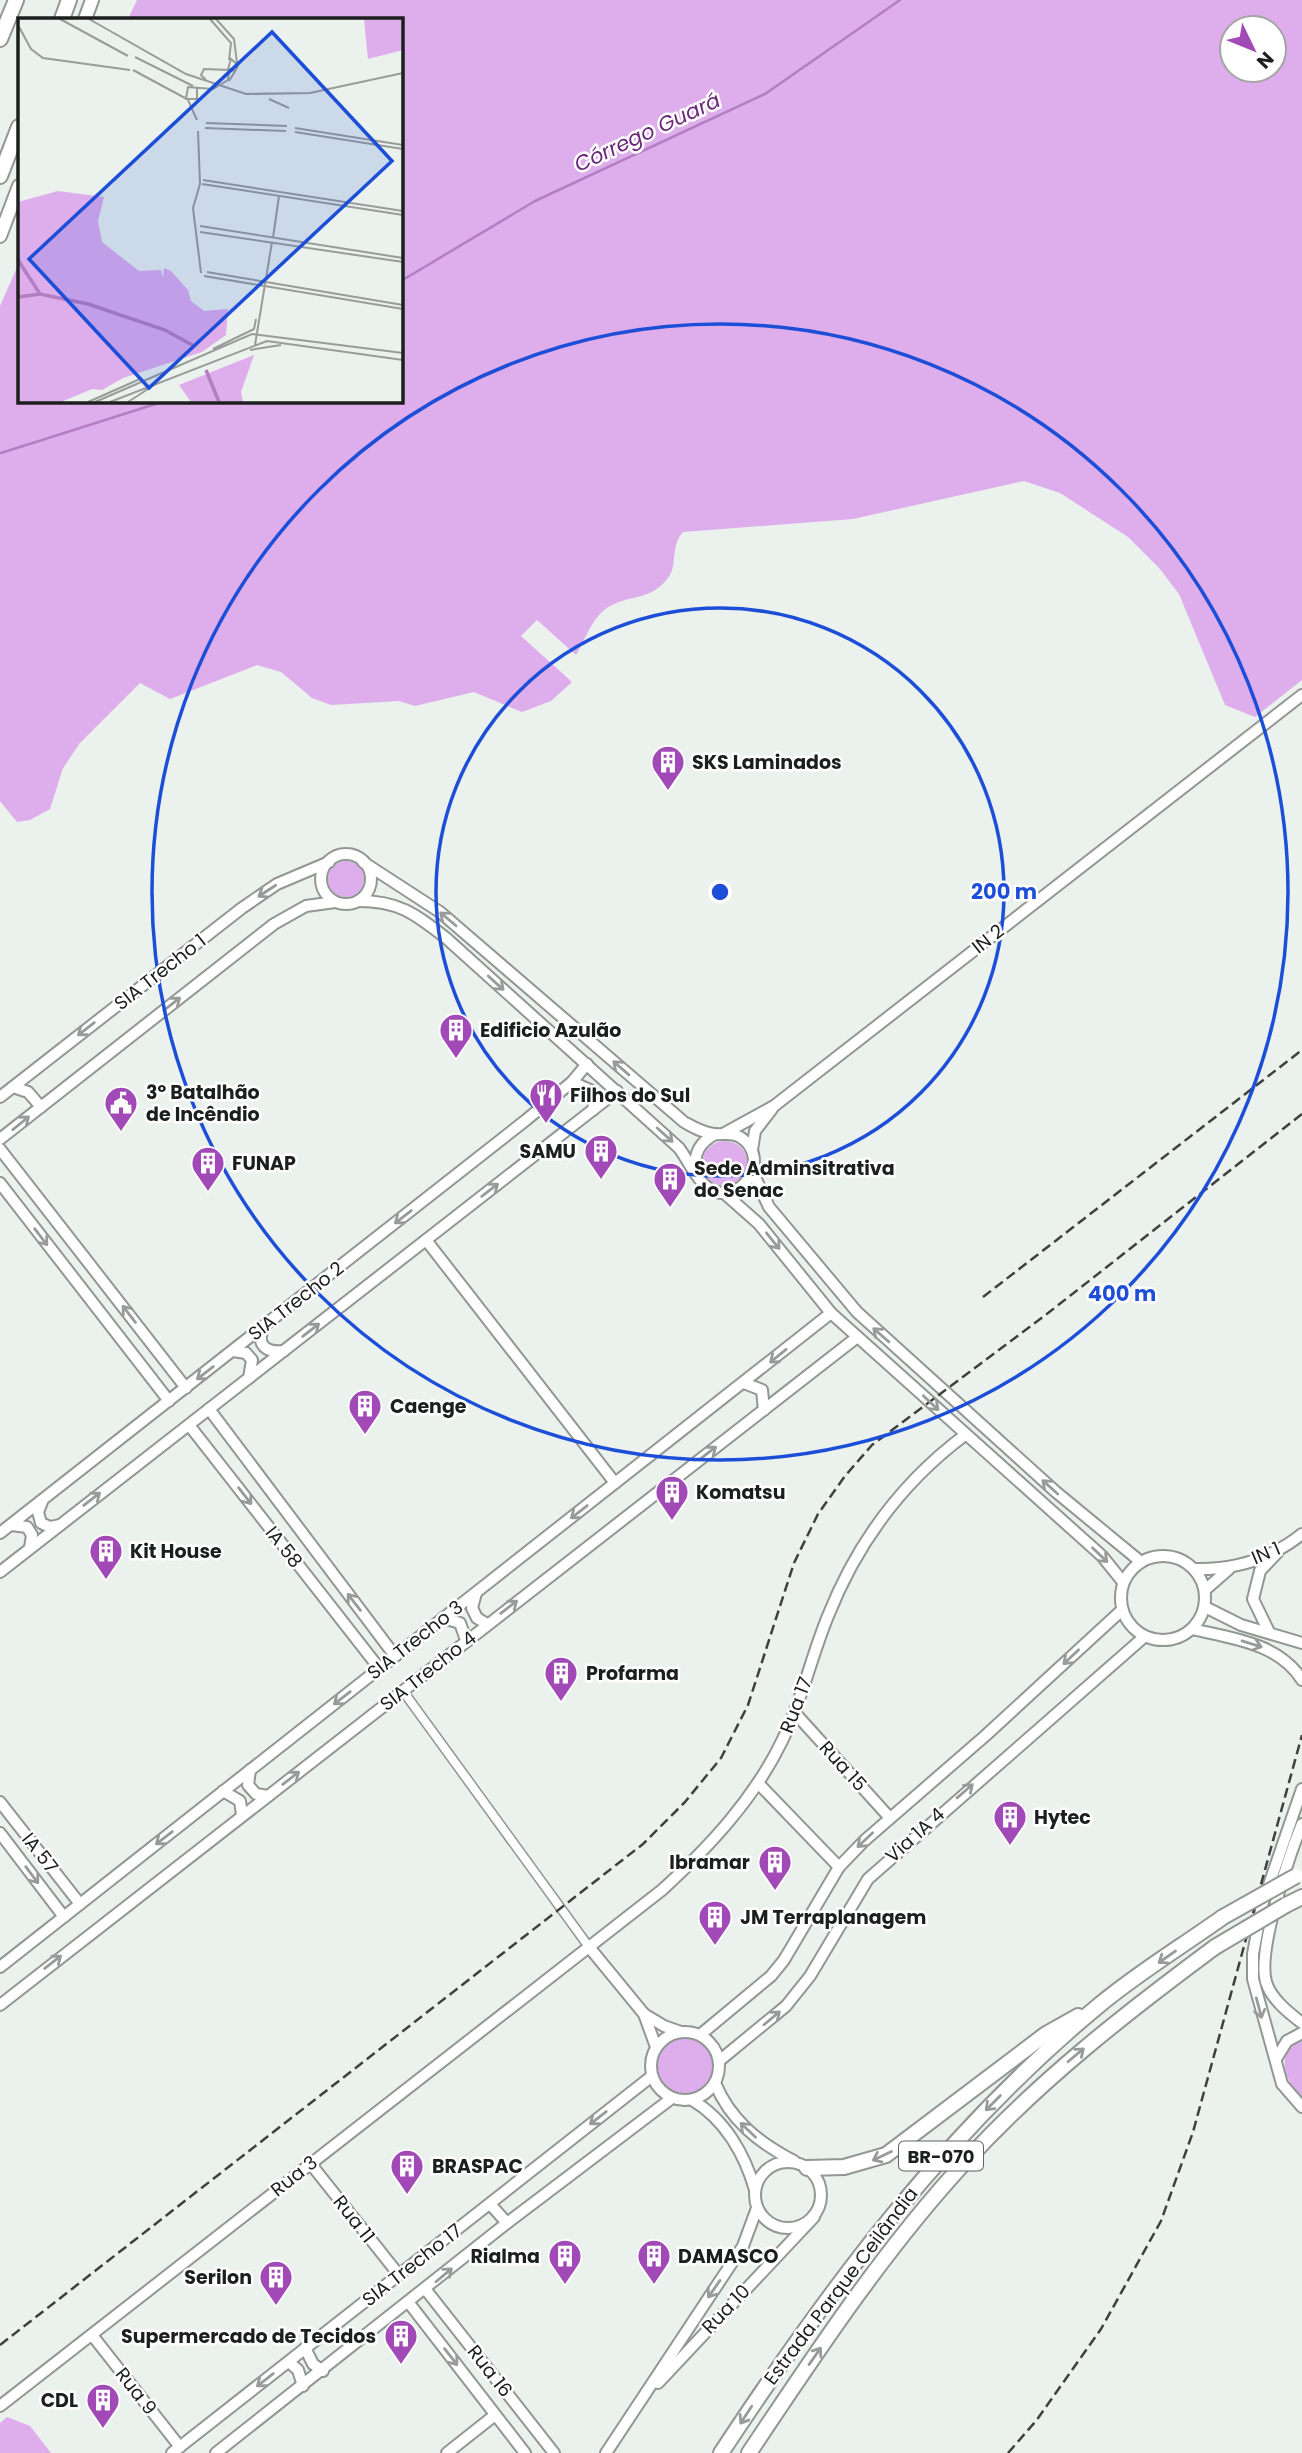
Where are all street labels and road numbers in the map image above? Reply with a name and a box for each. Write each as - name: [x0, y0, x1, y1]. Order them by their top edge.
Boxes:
- street label: IN 2: [966, 918, 1010, 960]
- street label: SIA Trecho 1: [108, 928, 212, 1016]
- street label: SIA Trecho 2: [242, 1255, 350, 1347]
- street label: IA 58: [259, 1520, 309, 1574]
- street label: IN 1: [1247, 1535, 1285, 1571]
- street label: SIA Trecho 3: [361, 1594, 469, 1686]
- street label: SIA Trecho 4: [374, 1625, 482, 1717]
- street label: Rua 17: [773, 1673, 819, 1737]
- street label: Rua 15: [813, 1735, 873, 1797]
- street label: Via 1A 4: [879, 1801, 951, 1869]
- street label: IA 57: [16, 1827, 64, 1879]
- road number: BR-070: [899, 2142, 983, 2170]
- street label: Rua 3: [265, 2149, 323, 2203]
- street label: Estrada Parque Ceilândia: [758, 2182, 924, 2390]
- street label: Rua 11: [327, 2189, 381, 2249]
- street label: SIA Trecho 17: [356, 2217, 468, 2313]
- street label: Rua 10: [696, 2278, 756, 2340]
- street label: Rua 16: [461, 2339, 519, 2403]
- street label: Rua 9: [109, 2362, 163, 2420]

